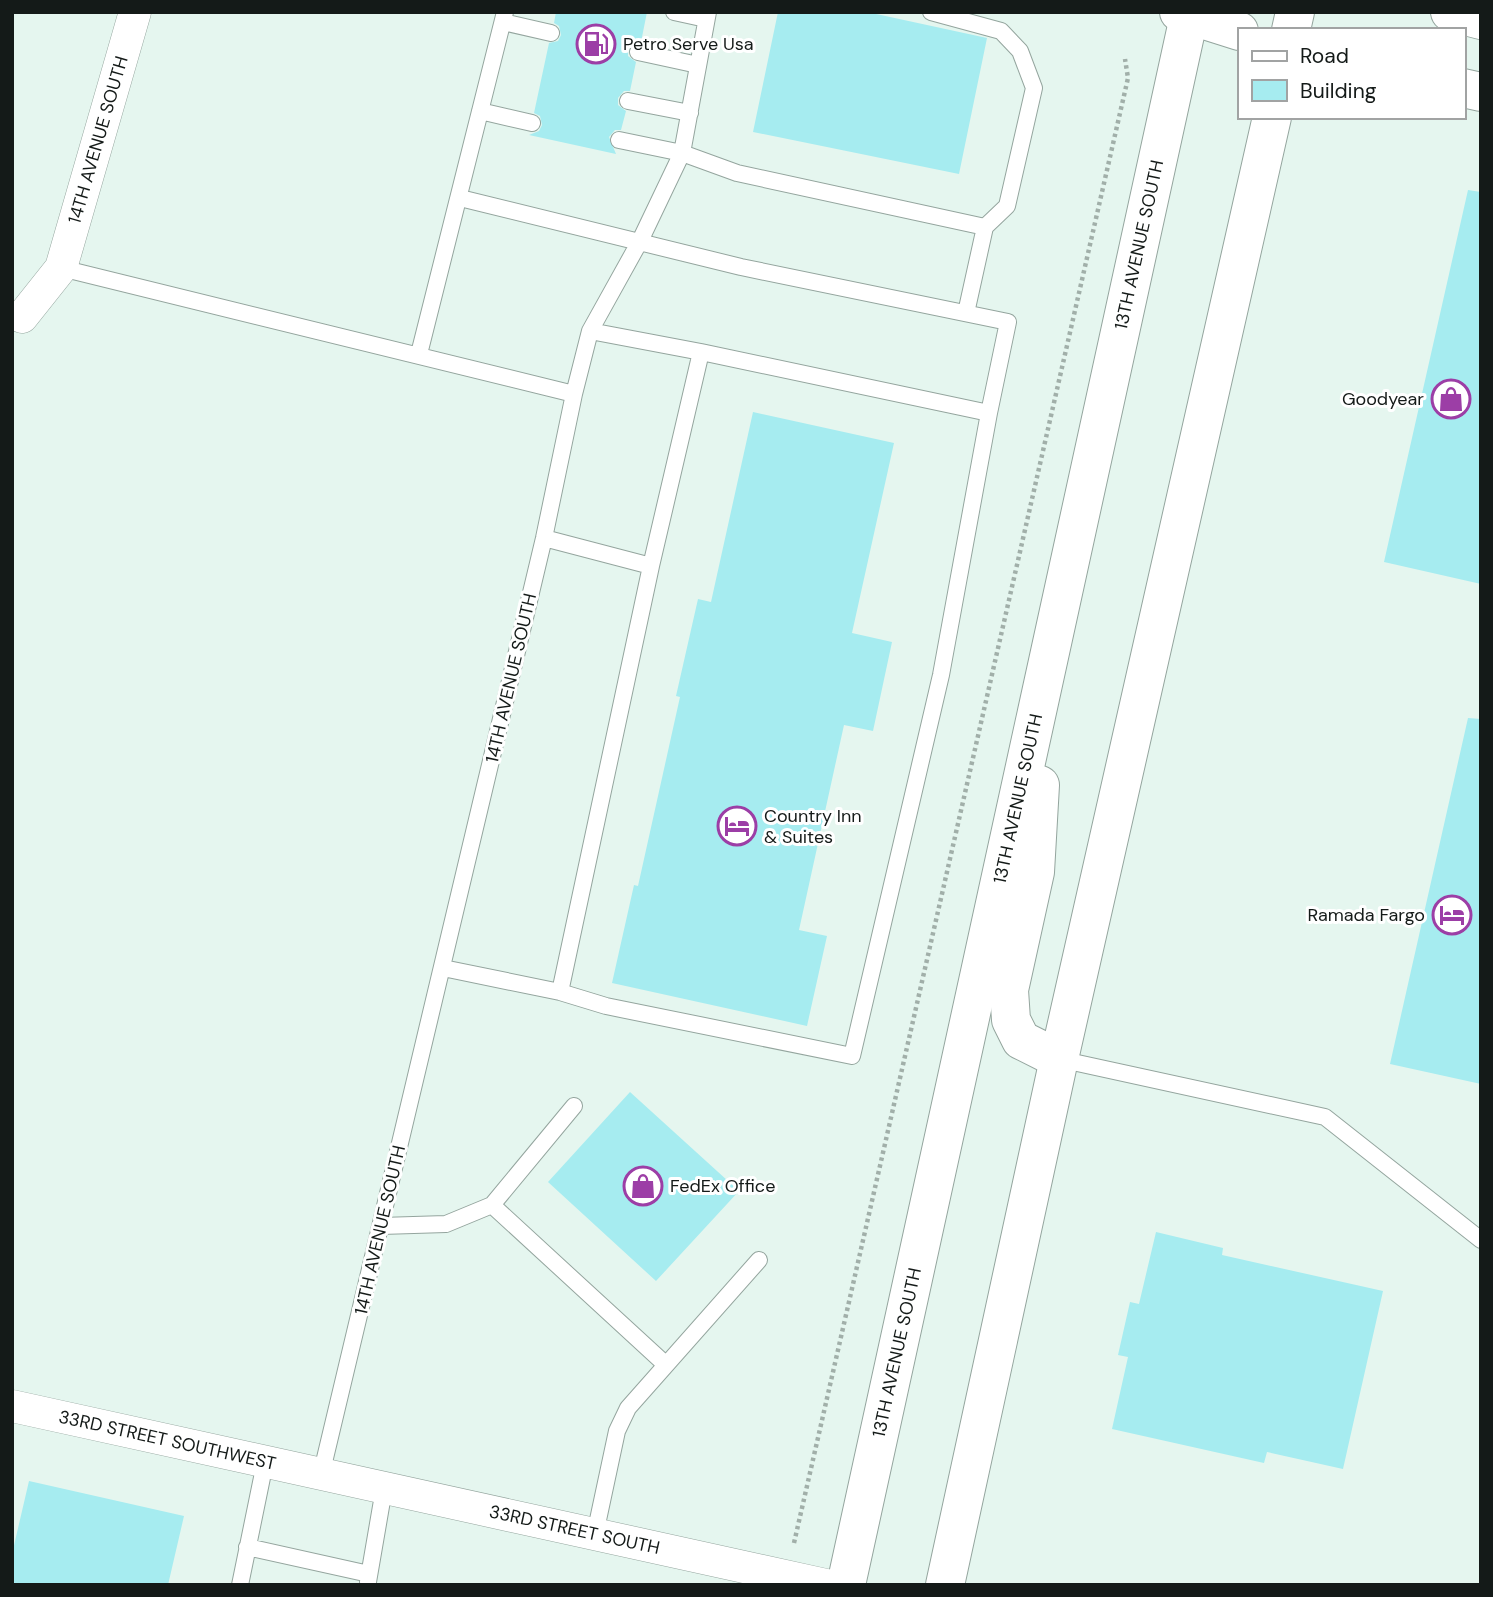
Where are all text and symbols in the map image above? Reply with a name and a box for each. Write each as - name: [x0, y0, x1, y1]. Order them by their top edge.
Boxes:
- fuel station icon: Petro Serve Usa: [575, 23, 617, 65]
- legend: [1238, 28, 1465, 119]
- place label: Petro Serve Usa: [623, 32, 754, 56]
- text: Road: [1300, 42, 1349, 70]
- street label: 14TH AVENUE SOUTH: [62, 53, 134, 226]
- text: Building: [1300, 77, 1377, 105]
- street label: 13TH AVENUE SOUTH: [1109, 158, 1169, 332]
- shop icon: Goodyear: [1430, 378, 1472, 420]
- place label: Goodyear: [1342, 387, 1424, 411]
- street label: 14TH AVENUE SOUTH: [480, 591, 542, 765]
- street label: 13TH AVENUE SOUTH: [988, 711, 1048, 886]
- place label: Country Inn & Suites: [764, 804, 862, 849]
- hotel icon: Country Inn & Suites: [716, 805, 758, 847]
- hotel icon: Ramada Fargo: [1431, 894, 1473, 936]
- place label: Ramada Fargo: [1307, 903, 1425, 927]
- street label: 14TH AVENUE SOUTH: [349, 1143, 411, 1317]
- shop icon: FedEx Office: [622, 1165, 664, 1207]
- place label: FedEx Office: [670, 1174, 775, 1198]
- street label: 13TH AVENUE SOUTH: [867, 1265, 927, 1440]
- street label: 33RD STREET SOUTHWEST: [56, 1405, 278, 1476]
- street label: 33RD STREET SOUTH: [487, 1499, 662, 1560]

